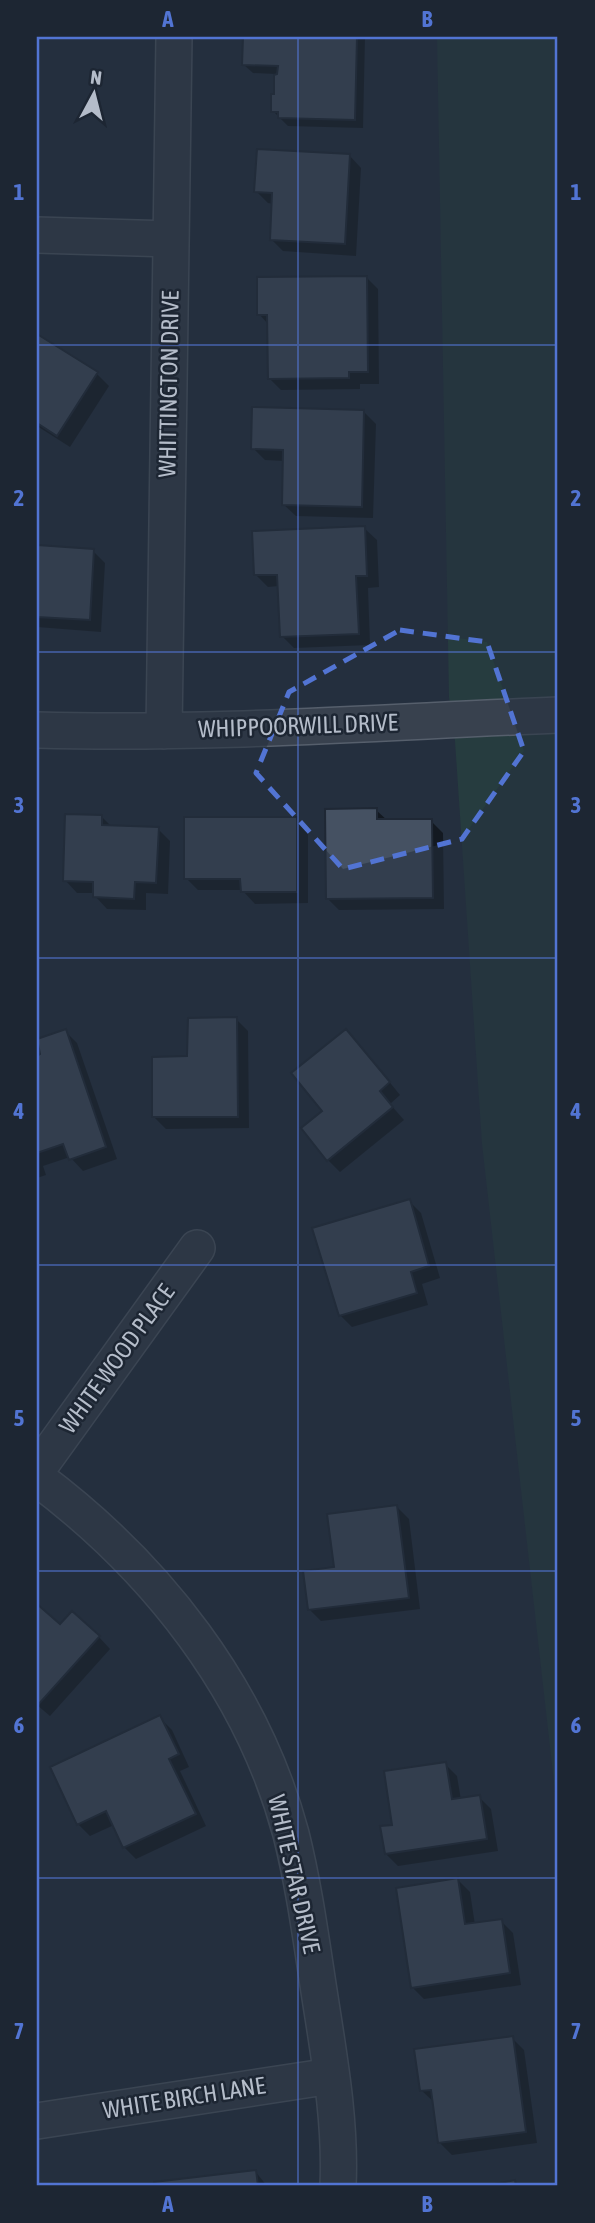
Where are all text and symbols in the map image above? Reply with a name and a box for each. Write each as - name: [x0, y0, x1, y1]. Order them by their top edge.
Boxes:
- text: A: [161, 6, 174, 32]
- text: B: [422, 6, 433, 32]
- north arrow: [60, 60, 130, 130]
- text: N: [89, 66, 103, 89]
- text: 1: [14, 179, 25, 205]
- text: 1: [571, 179, 582, 205]
- street label: WHITTINGTON DRIVE: [153, 290, 184, 478]
- text: 2: [14, 485, 24, 511]
- text: 2: [571, 485, 581, 511]
- street label: WHIPPOORWILL DRIVE: [198, 709, 398, 742]
- text: 3: [14, 792, 24, 818]
- text: 3: [571, 792, 581, 818]
- text: 4: [13, 1098, 25, 1124]
- text: 4: [570, 1098, 582, 1124]
- street label: WHITE WOOD PLACE: [54, 1279, 180, 1438]
- text: 5: [14, 1405, 25, 1431]
- text: 5: [571, 1405, 582, 1431]
- text: 6: [14, 1712, 25, 1738]
- text: 6: [571, 1712, 582, 1738]
- street label: WHITE STAR DRIVE: [263, 1792, 326, 1956]
- text: 7: [14, 2018, 24, 2044]
- text: 7: [571, 2018, 581, 2044]
- street label: WHITE BIRCH LANE: [101, 2071, 267, 2124]
- text: A: [161, 2191, 174, 2217]
- text: B: [422, 2191, 433, 2217]

